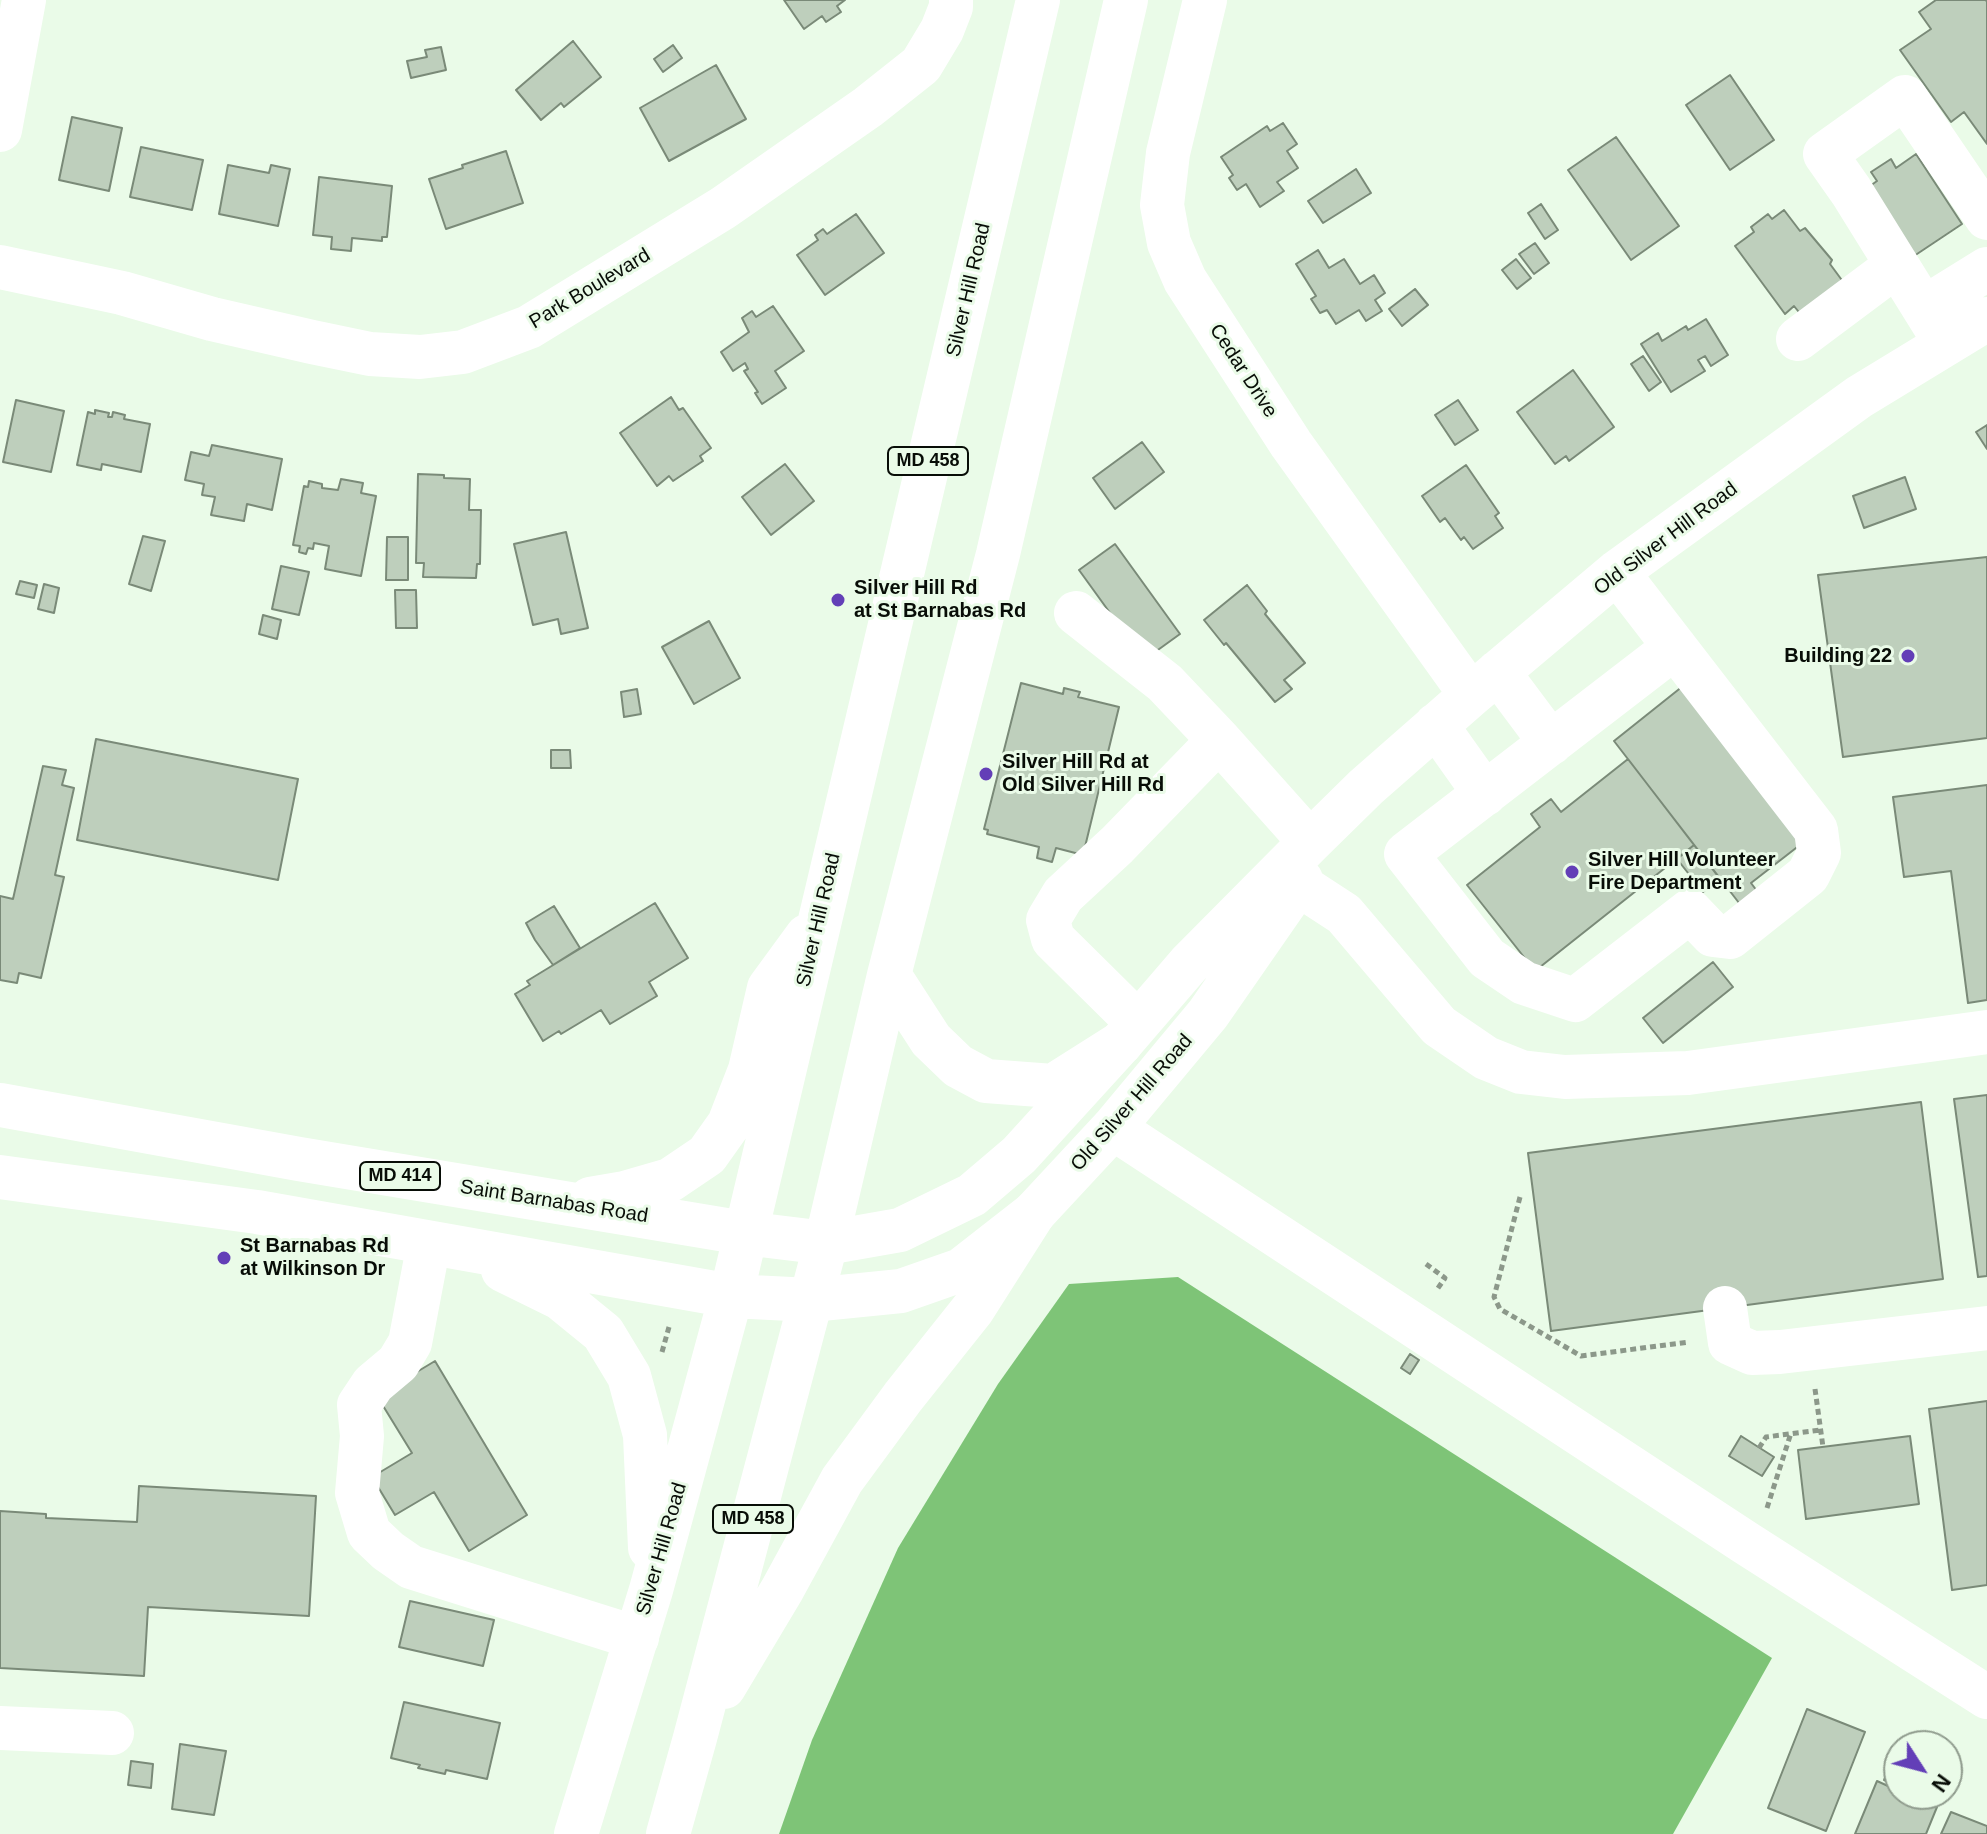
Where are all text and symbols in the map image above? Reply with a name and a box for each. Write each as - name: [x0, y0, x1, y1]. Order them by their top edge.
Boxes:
- street label: Silver Hill Road: [942, 221, 996, 359]
- street label: Park Boulevard: [525, 244, 655, 334]
- street label: Cedar Drive: [1204, 320, 1282, 422]
- road number: MD 458: [888, 447, 968, 475]
- street label: Old Silver Hill Road: [1590, 477, 1742, 601]
- place label: Silver Hill Rd at St Barnabas Rd: [854, 576, 1026, 623]
- marker: Silver Hill Rd at St Barnabas Rd: [829, 591, 847, 609]
- place label: Building 22: [1784, 644, 1892, 668]
- marker: Building 22: [1899, 647, 1917, 665]
- place label: Silver Hill Rd at Old Silver Hill Rd: [1002, 750, 1164, 797]
- marker: Silver Hill Rd at Old Silver Hill Rd: [977, 765, 995, 783]
- place label: Silver Hill Volunteer Fire Department: [1588, 848, 1775, 895]
- street label: Silver Hill Road: [792, 851, 846, 989]
- marker: Silver Hill Volunteer Fire Department: [1563, 863, 1581, 881]
- street label: Old Silver Hill Road: [1066, 1030, 1198, 1176]
- road number: MD 414: [360, 1162, 440, 1190]
- street label: Saint Barnabas Road: [458, 1175, 650, 1229]
- place label: St Barnabas Rd at Wilkinson Dr: [240, 1234, 389, 1281]
- marker: St Barnabas Rd at Wilkinson Dr: [215, 1249, 233, 1267]
- street label: Silver Hill Road: [632, 1480, 692, 1618]
- road number: MD 458: [713, 1505, 793, 1533]
- north arrow: [1883, 1730, 1963, 1810]
- text: N: [1926, 1769, 1956, 1797]

